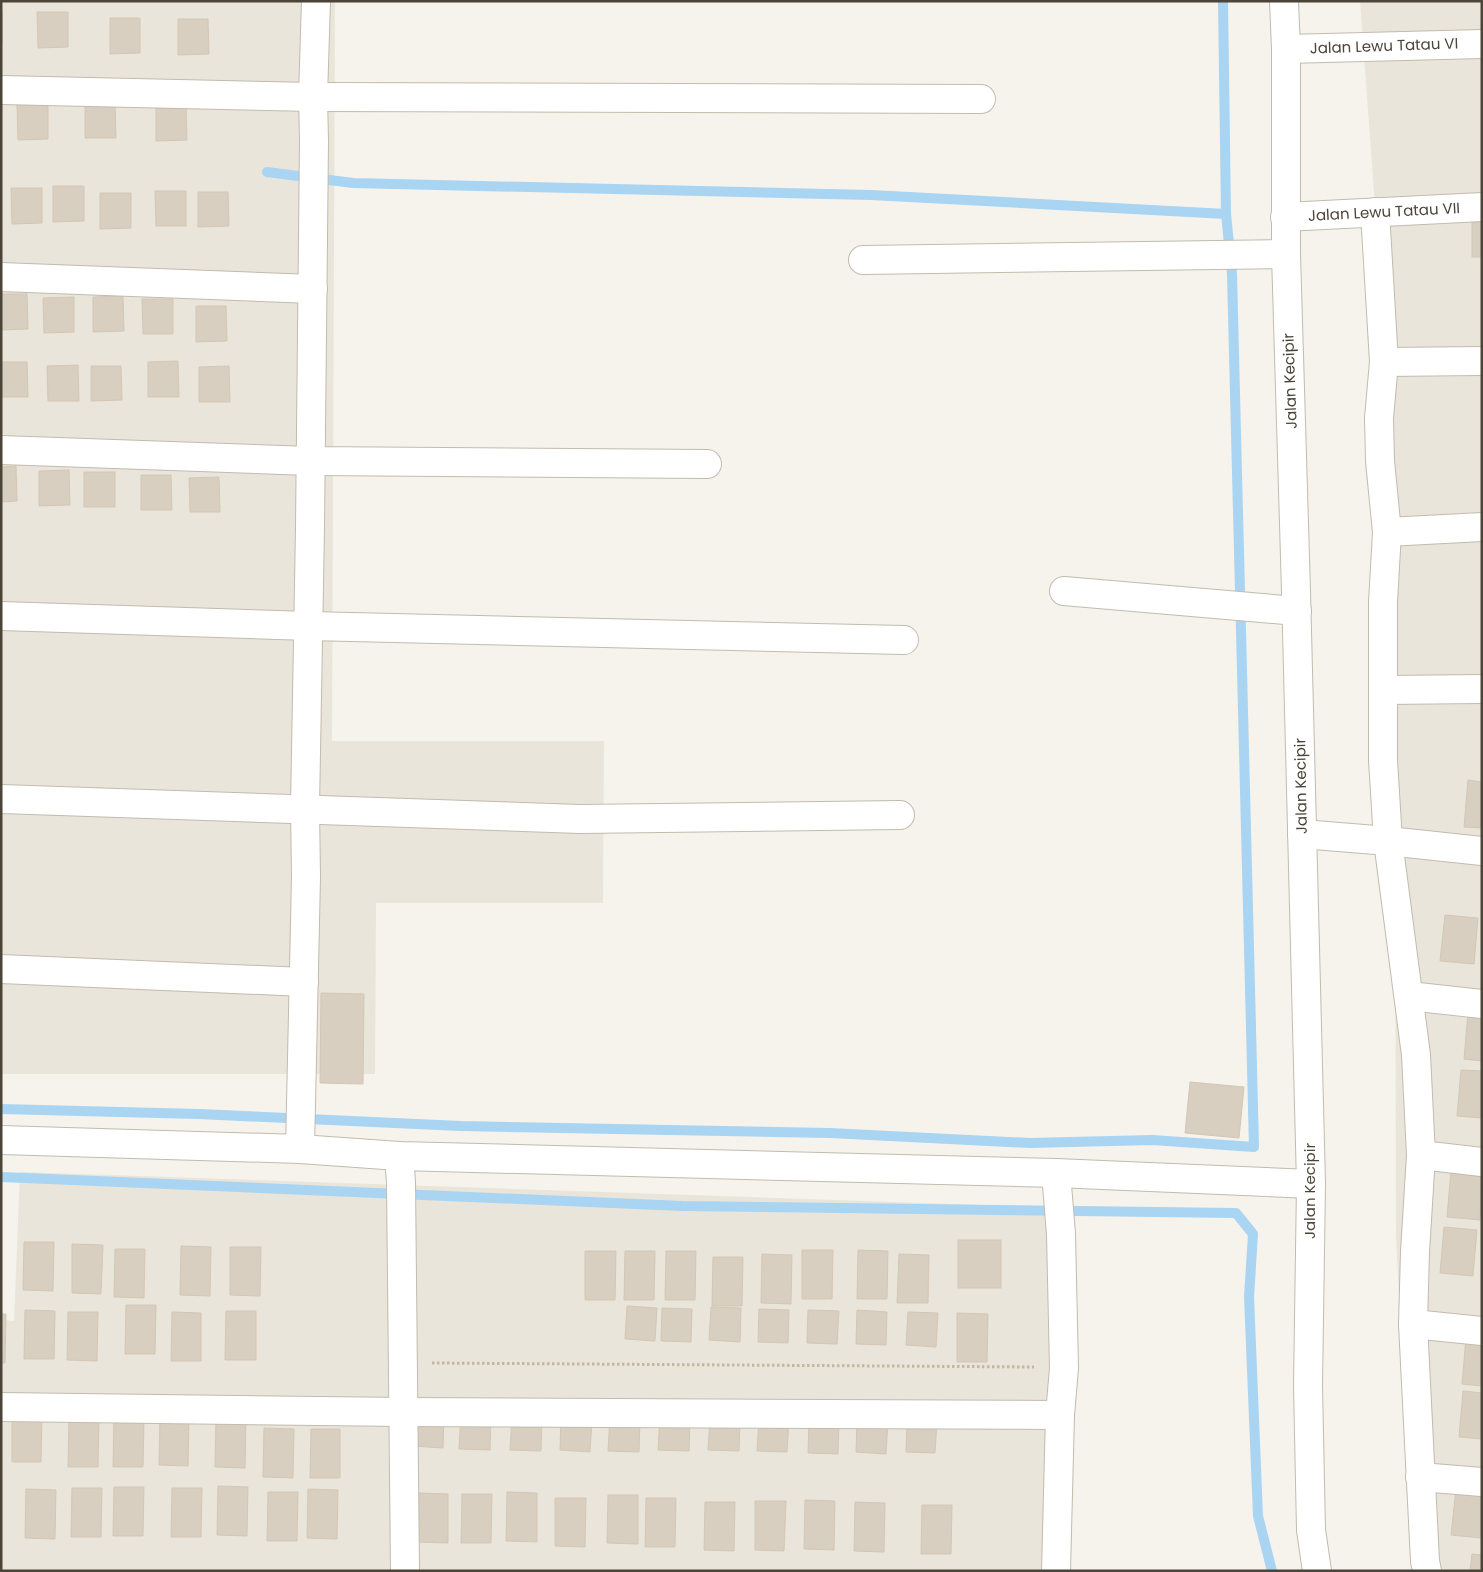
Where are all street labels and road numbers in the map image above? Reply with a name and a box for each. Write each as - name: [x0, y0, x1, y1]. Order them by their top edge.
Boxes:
- street label: Jalan Lewu Tatau VI: [1309, 32, 1459, 59]
- street label: Jalan Lewu Tatau VII: [1307, 197, 1461, 226]
- street label: Jalan Kecipir: [1277, 332, 1302, 429]
- street label: Jalan Kecipir: [1289, 737, 1312, 834]
- street label: Jalan Kecipir: [1299, 1143, 1320, 1239]

